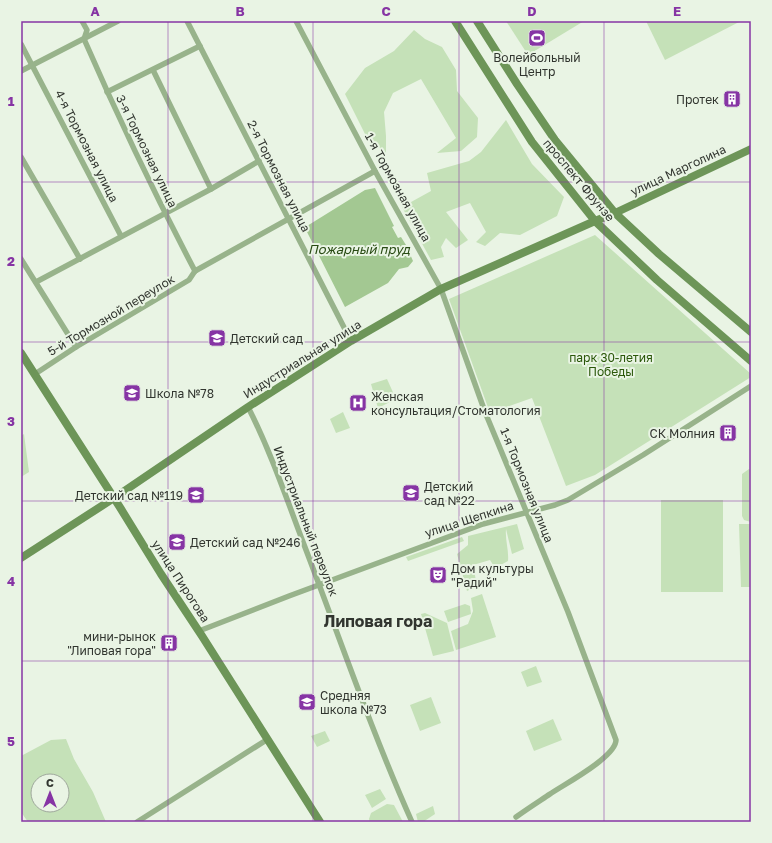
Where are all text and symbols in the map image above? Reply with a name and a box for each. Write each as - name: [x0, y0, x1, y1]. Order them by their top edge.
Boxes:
- text: A: [90, 3, 100, 19]
- text: B: [235, 3, 245, 19]
- text: C: [381, 3, 391, 19]
- text: D: [527, 3, 537, 19]
- text: E: [673, 3, 681, 19]
- sports icon: Волейбольный Центр: [527, 28, 547, 48]
- place label: Волейбольный Центр: [493, 50, 581, 79]
- street label: 4-я Тормозная улица: [52, 87, 122, 205]
- building icon: Протек: [722, 89, 742, 109]
- street label: 3-я Тормозная улица: [113, 92, 181, 210]
- place label: Протек: [676, 92, 719, 107]
- text: 1: [8, 93, 15, 109]
- street label: 2-я Тормозная улица: [244, 118, 314, 234]
- street label: 1-я Тормозная улица: [362, 130, 434, 244]
- street label: проспект Фрунзе: [540, 136, 618, 224]
- street label: улица Марголина: [628, 141, 728, 199]
- water label: Пожарный пруд: [308, 241, 411, 257]
- text: 2: [7, 253, 15, 269]
- street label: 5-й Тормозной переулок: [45, 271, 177, 359]
- street label: Индустриальная улица: [240, 317, 364, 401]
- school or university icon: Детский сад: [207, 328, 227, 348]
- place label: Детский сад: [230, 331, 303, 346]
- park label: парк 30-летия Победы: [569, 350, 653, 379]
- school or university icon: Школа №78: [122, 383, 142, 403]
- place label: Школа №78: [145, 386, 214, 401]
- place label: Женская консультация/Стоматология: [371, 389, 541, 418]
- hospital icon: Женская консультация/Стоматология: [348, 393, 368, 413]
- text: 3: [7, 413, 15, 429]
- building icon: СК Молния: [718, 423, 738, 443]
- street label: 1-я Тормозная улица: [497, 425, 557, 545]
- place label: СК Молния: [650, 426, 715, 441]
- street label: Индустриальный переулок: [270, 444, 342, 598]
- place label: Детский сад №22: [424, 479, 475, 508]
- school or university icon: Детский сад №22: [401, 483, 421, 503]
- school or university icon: Детский сад №119: [186, 485, 206, 505]
- place label: Детский сад №119: [75, 488, 183, 503]
- street label: улица Щепкина: [423, 498, 515, 540]
- school or university icon: Детский сад №246: [167, 532, 187, 552]
- place label: Детский сад №246: [190, 535, 301, 550]
- street label: улица Пирогова: [149, 537, 213, 625]
- place label: Дом культуры "Радий": [451, 561, 534, 590]
- theatre icon: Дом культуры "Радий": [428, 565, 448, 585]
- text: 4: [7, 573, 15, 589]
- district label: Липовая гора: [324, 611, 432, 631]
- place label: мини-рынок "Липовая гора": [67, 629, 156, 658]
- building icon: мини-рынок "Липовая гора": [159, 633, 179, 653]
- place label: Средняя школа №73: [320, 688, 387, 717]
- school or university icon: Средняя школа №73: [297, 692, 317, 712]
- text: 5: [7, 733, 15, 749]
- north arrow: [30, 773, 70, 813]
- text: С: [46, 776, 54, 789]

